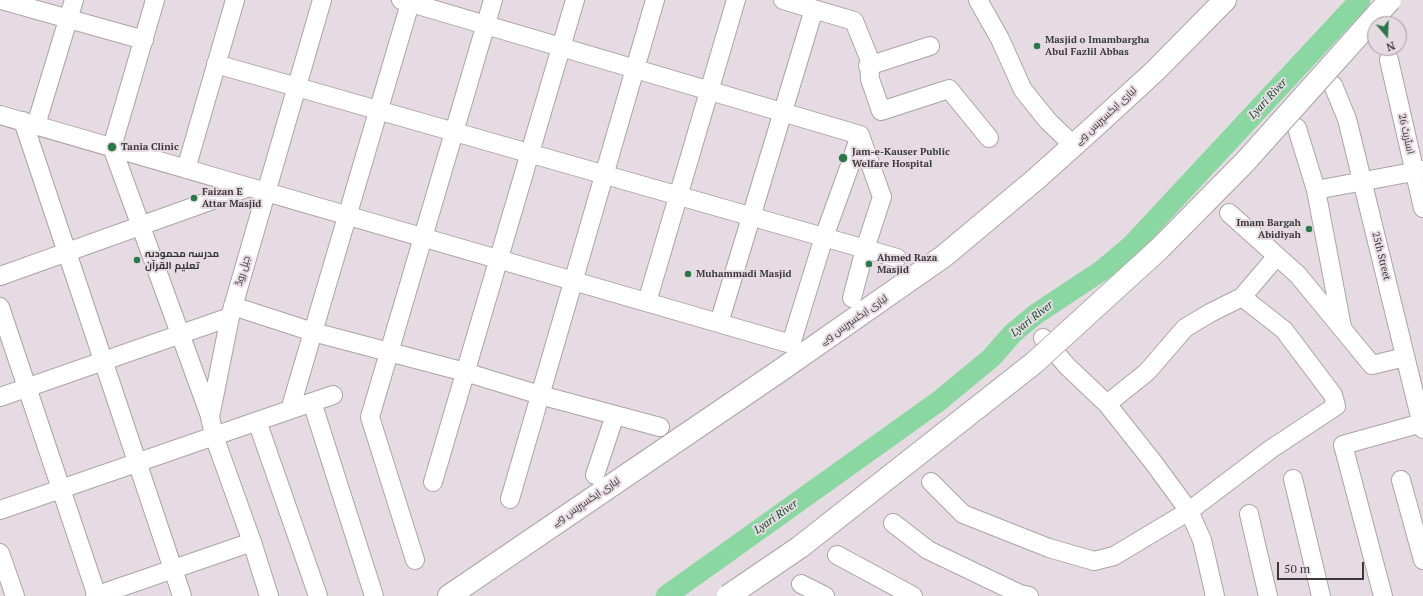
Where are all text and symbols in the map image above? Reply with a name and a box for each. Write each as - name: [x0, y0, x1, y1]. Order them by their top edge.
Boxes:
- north arrow: [1367, 16, 1407, 56]
- place label: Masjid o Imambargha Abul Fazlil Abbas: [1045, 34, 1149, 58]
- text: N: [1384, 38, 1397, 54]
- marker: Masjid o Imambargha Abul Fazlil Abbas: [1032, 41, 1042, 51]
- water label: Lyari River: [1246, 76, 1290, 122]
- street label: لیاری ایکسپریس وے: [1073, 85, 1139, 147]
- street label: اسٹریٹ 26: [1396, 113, 1416, 155]
- marker: Tania Clinic: [106, 141, 118, 153]
- place label: Tania Clinic: [121, 141, 179, 153]
- place label: Jam-e-Kauser Public Welfare Hospital: [852, 146, 950, 170]
- marker: Jam-e-Kauser Public Welfare Hospital: [837, 152, 849, 164]
- place label: Faizan E Attar Masjid: [202, 186, 261, 210]
- marker: Faizan E Attar Masjid: [189, 193, 199, 203]
- place label: Imam Bargah Abidiyah: [1237, 217, 1301, 240]
- marker: Imam Bargah Abidiyah: [1304, 224, 1314, 234]
- street label: 25th Street: [1369, 231, 1393, 281]
- place label: مدرسہ محمودیہ تعلیم القرآن: [145, 248, 219, 272]
- place label: Ahmed Raza Masjid: [877, 252, 937, 276]
- marker: مدرسہ محمودیہ تعلیم القرآن: [132, 255, 142, 265]
- street label: جیل روڈ: [233, 255, 253, 287]
- marker: Ahmed Raza Masjid: [864, 259, 874, 269]
- place label: Muhammadi Masjid: [696, 268, 791, 280]
- marker: Muhammadi Masjid: [683, 269, 693, 279]
- street label: لیاری ایکسپریس وے: [818, 292, 890, 348]
- water label: Lyari River: [1008, 298, 1056, 340]
- street label: لیاری ایکسپریس وے: [550, 475, 622, 529]
- water label: Lyari River: [752, 497, 800, 537]
- scale bar: [1279, 554, 1366, 580]
- text: 50 m: [1284, 561, 1310, 576]

